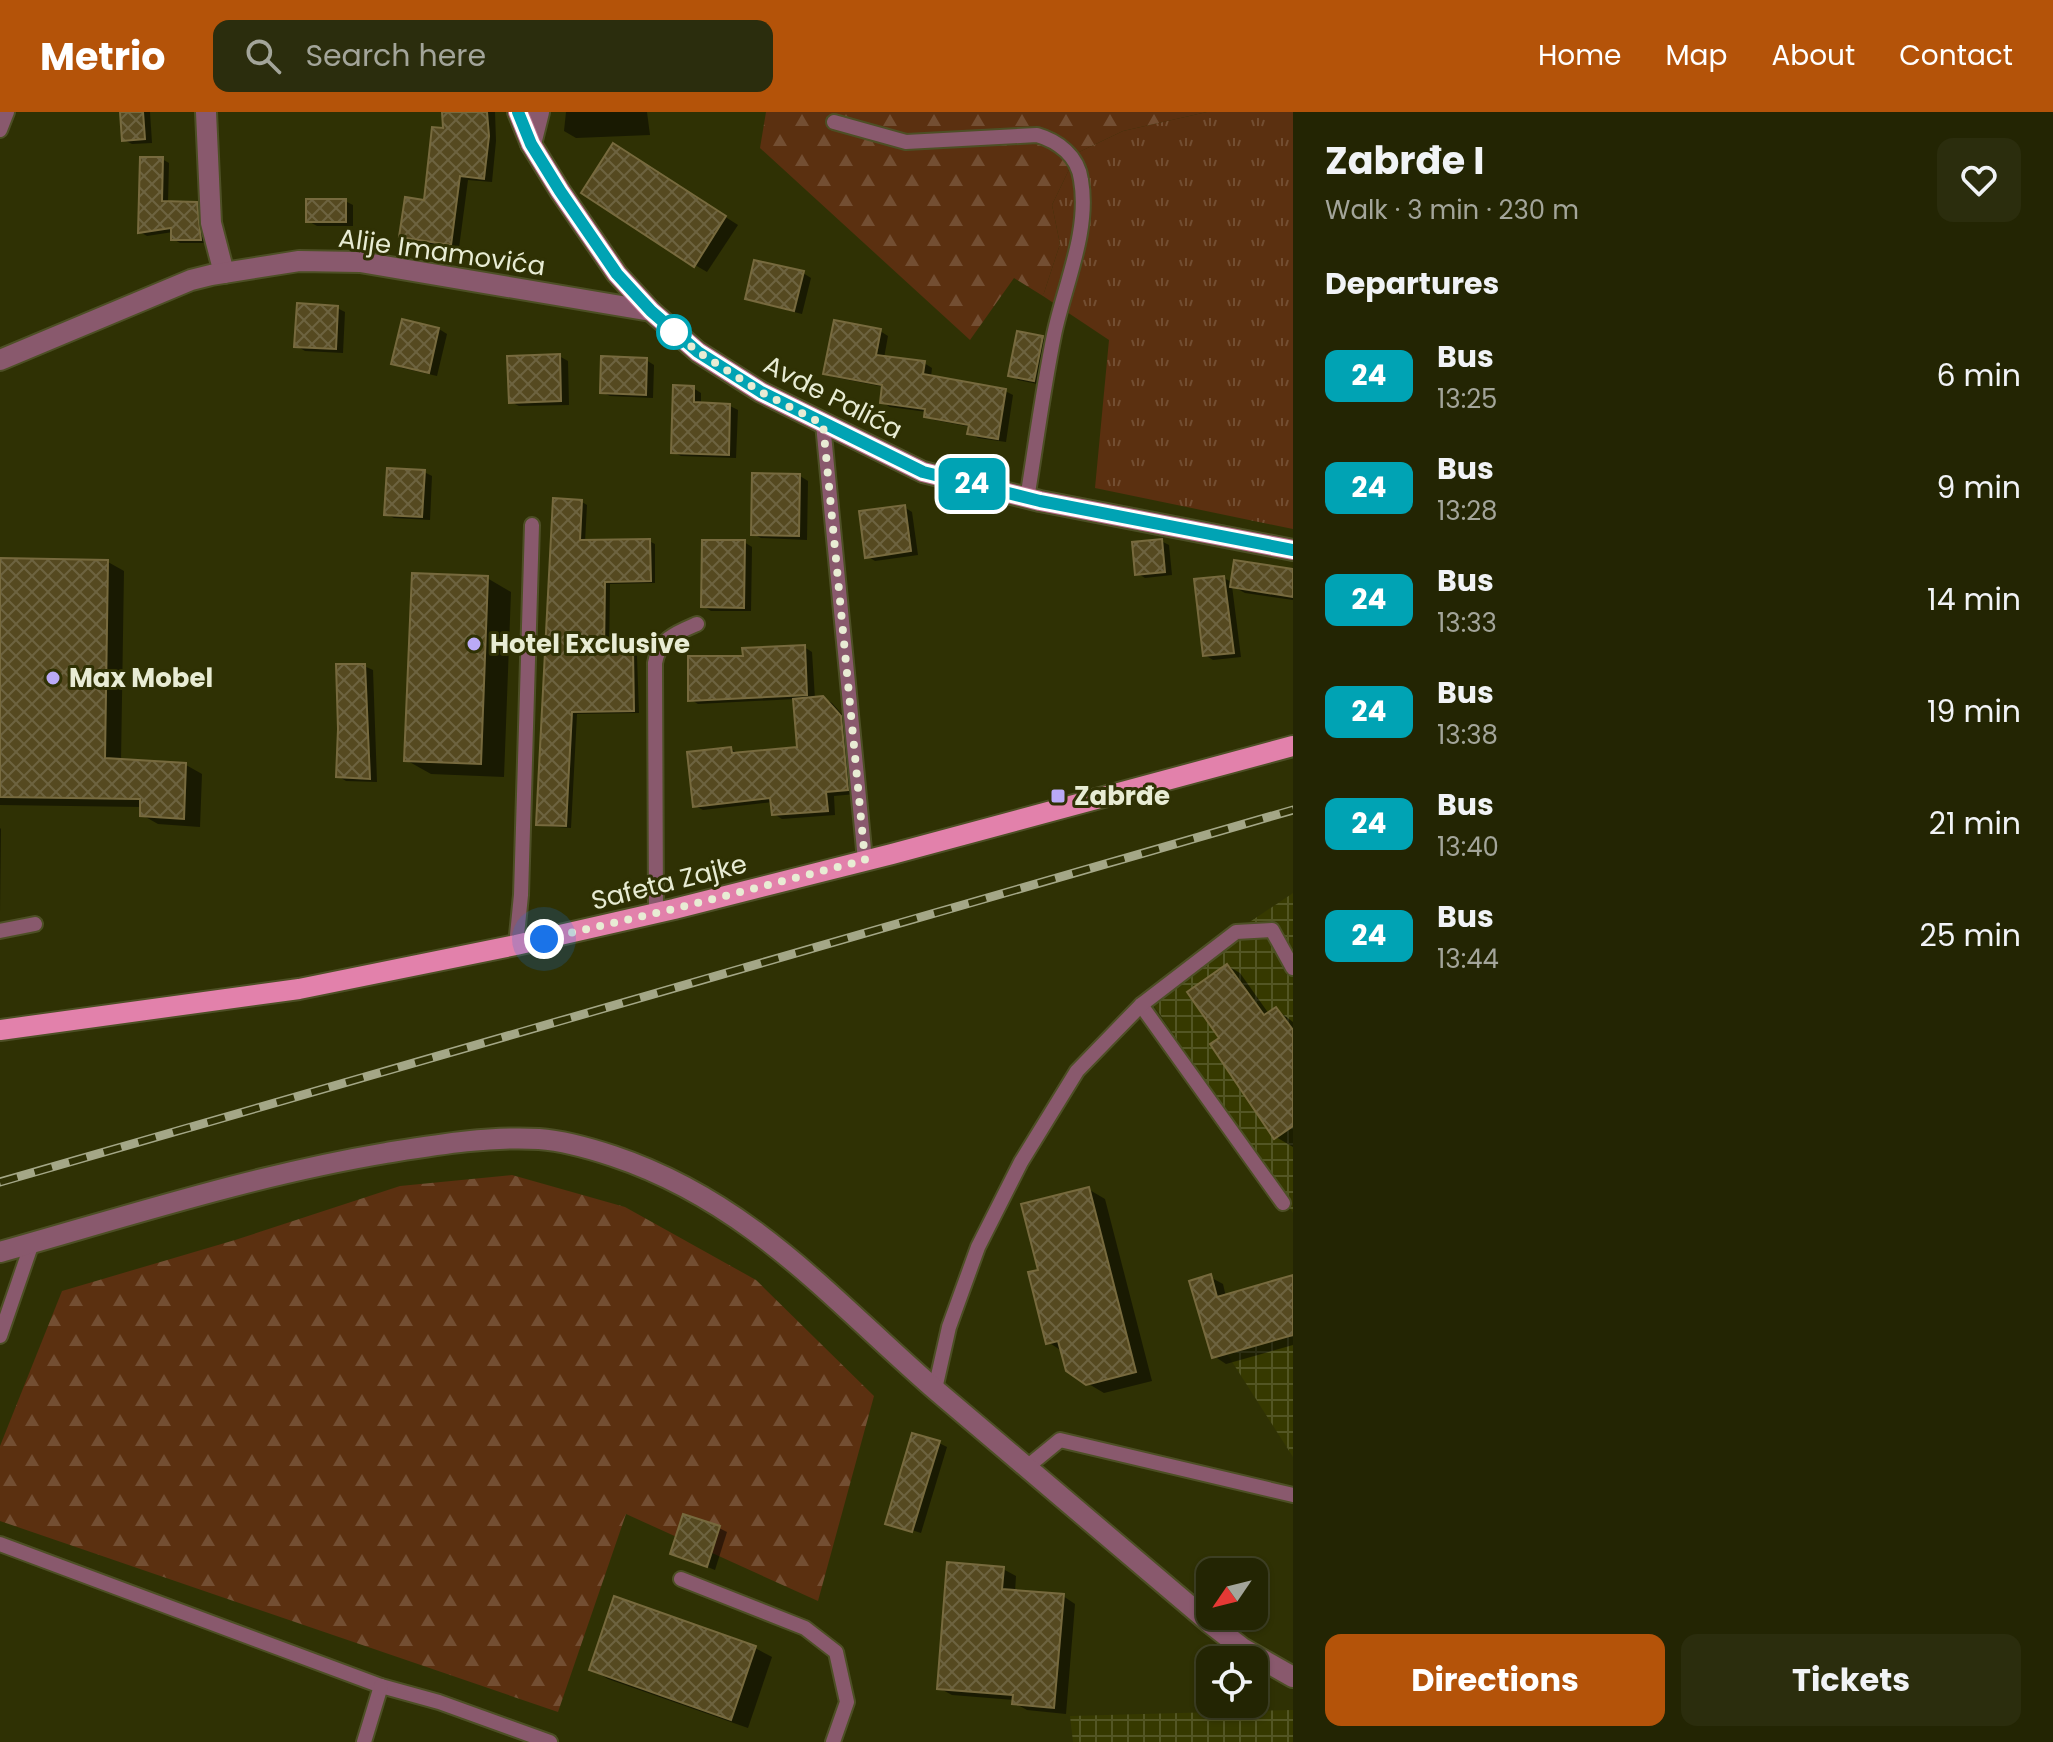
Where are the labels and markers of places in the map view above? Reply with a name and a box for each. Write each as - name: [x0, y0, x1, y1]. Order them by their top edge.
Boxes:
- unlabelled marker: [657, 315, 691, 349]
- place label: Hotel Exclusive: [490, 626, 690, 662]
- marker: Hotel Exclusive: [465, 635, 483, 653]
- place label: Max Mobel: [69, 660, 213, 696]
- marker: Max Mobel: [44, 669, 62, 687]
- place label: Zabrđe: [1074, 778, 1170, 814]
- marker: Zabrđe: [1049, 787, 1067, 805]

